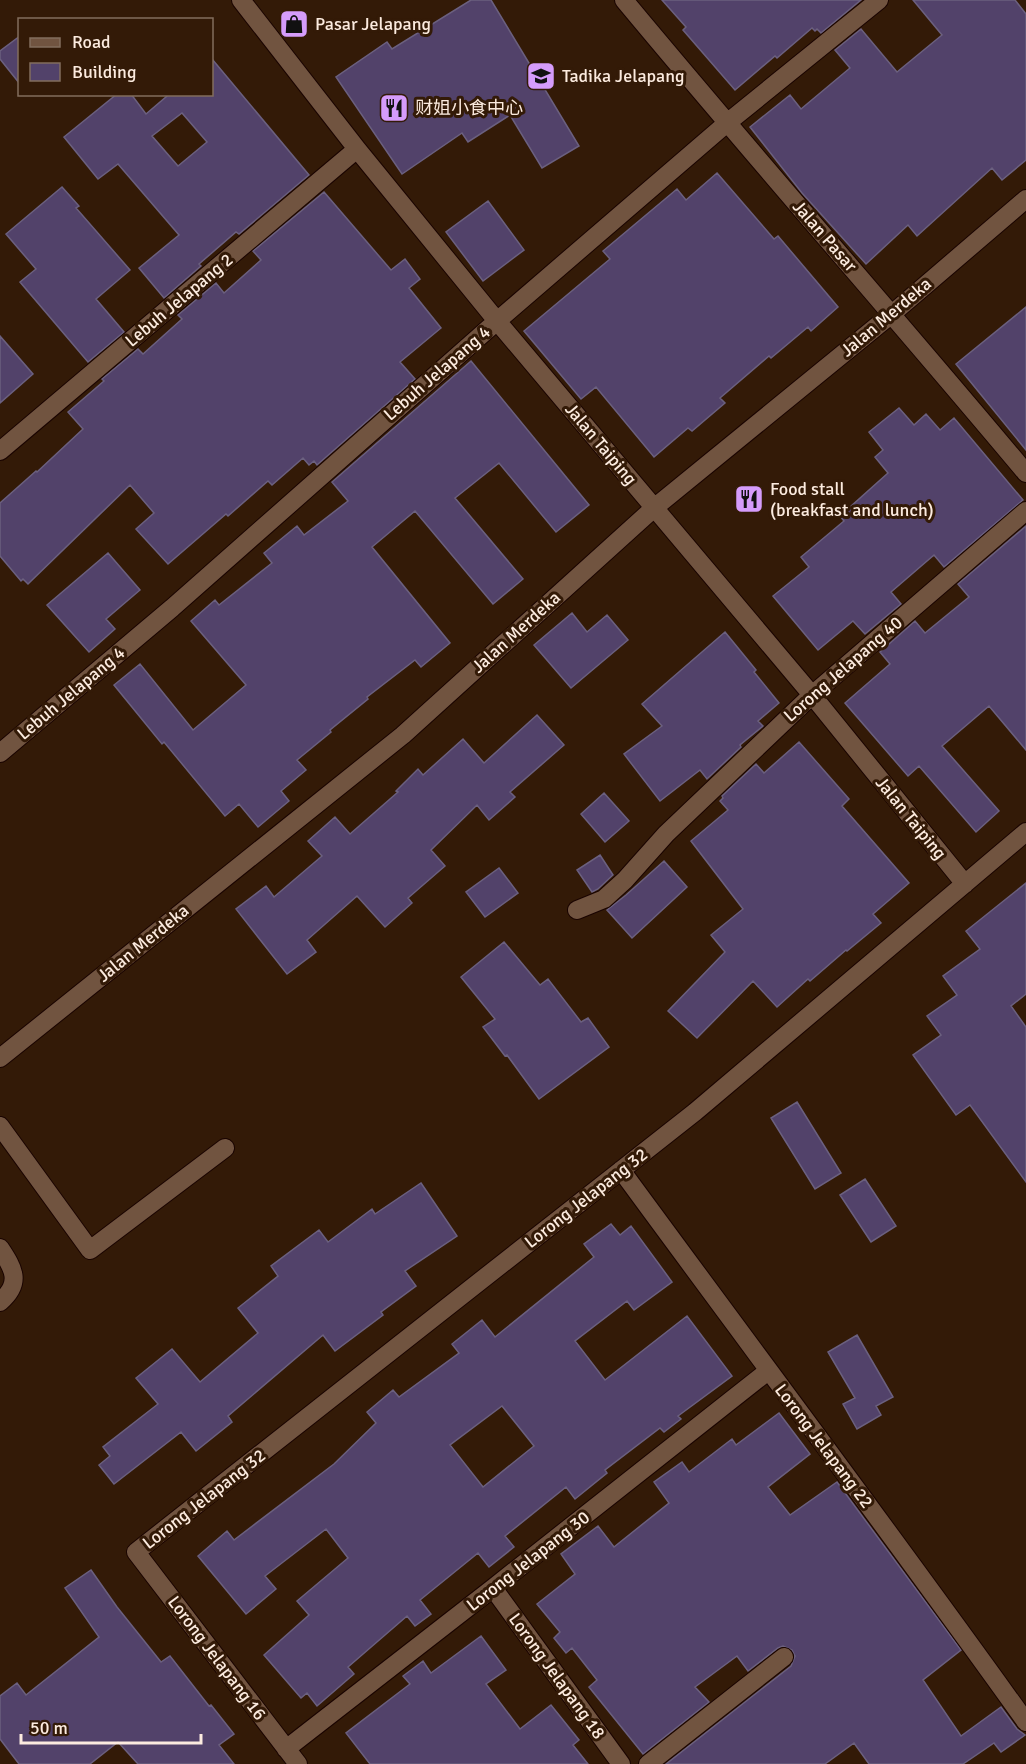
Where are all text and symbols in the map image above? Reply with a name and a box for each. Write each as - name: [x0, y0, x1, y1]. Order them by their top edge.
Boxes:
- shop icon: Pasar Jelapang: [278, 8, 310, 40]
- place label: Pasar Jelapang: [315, 13, 431, 35]
- legend: [18, 18, 213, 96]
- text: Road: [72, 31, 111, 53]
- school or university icon: Tadika Jelapang: [525, 60, 557, 92]
- text: Building: [72, 61, 136, 83]
- place label: Tadika Jelapang: [562, 65, 685, 87]
- restaurant icon: 财姐小食中心: [378, 92, 410, 124]
- place label: 财姐小食中心: [415, 97, 523, 119]
- street label: Jalan Pasar: [788, 196, 862, 277]
- street label: Lebuh Jelapang 2: [121, 248, 237, 352]
- street label: Jalan Merdeka: [836, 273, 936, 361]
- street label: Lebuh Jelapang 4: [379, 320, 495, 425]
- street label: Jalan Taiping: [560, 399, 642, 489]
- place label: Food stall (breakfast and lunch): [770, 478, 934, 521]
- restaurant icon: Food stall (breakfast and lunch): [733, 483, 765, 515]
- street label: Jalan Merdeka: [467, 586, 565, 678]
- street label: Lorong Jelapang 40: [779, 611, 907, 727]
- street label: Lebuh Jelapang 4: [13, 641, 130, 745]
- street label: Jalan Taiping: [871, 772, 951, 864]
- street label: Jalan Merdeka: [93, 899, 193, 987]
- street label: Lorong Jelapang 32: [520, 1143, 652, 1253]
- street label: Lorong Jelapang 22: [770, 1379, 878, 1513]
- street label: Lorong Jelapang 32: [138, 1444, 270, 1554]
- street label: Lorong Jelapang 30: [462, 1506, 594, 1616]
- street label: Lorong Jelapang 16: [163, 1591, 271, 1725]
- street label: Lorong Jelapang 18: [504, 1609, 610, 1743]
- scale bar: [21, 1707, 201, 1745]
- text: 50 m: [30, 1717, 68, 1739]

